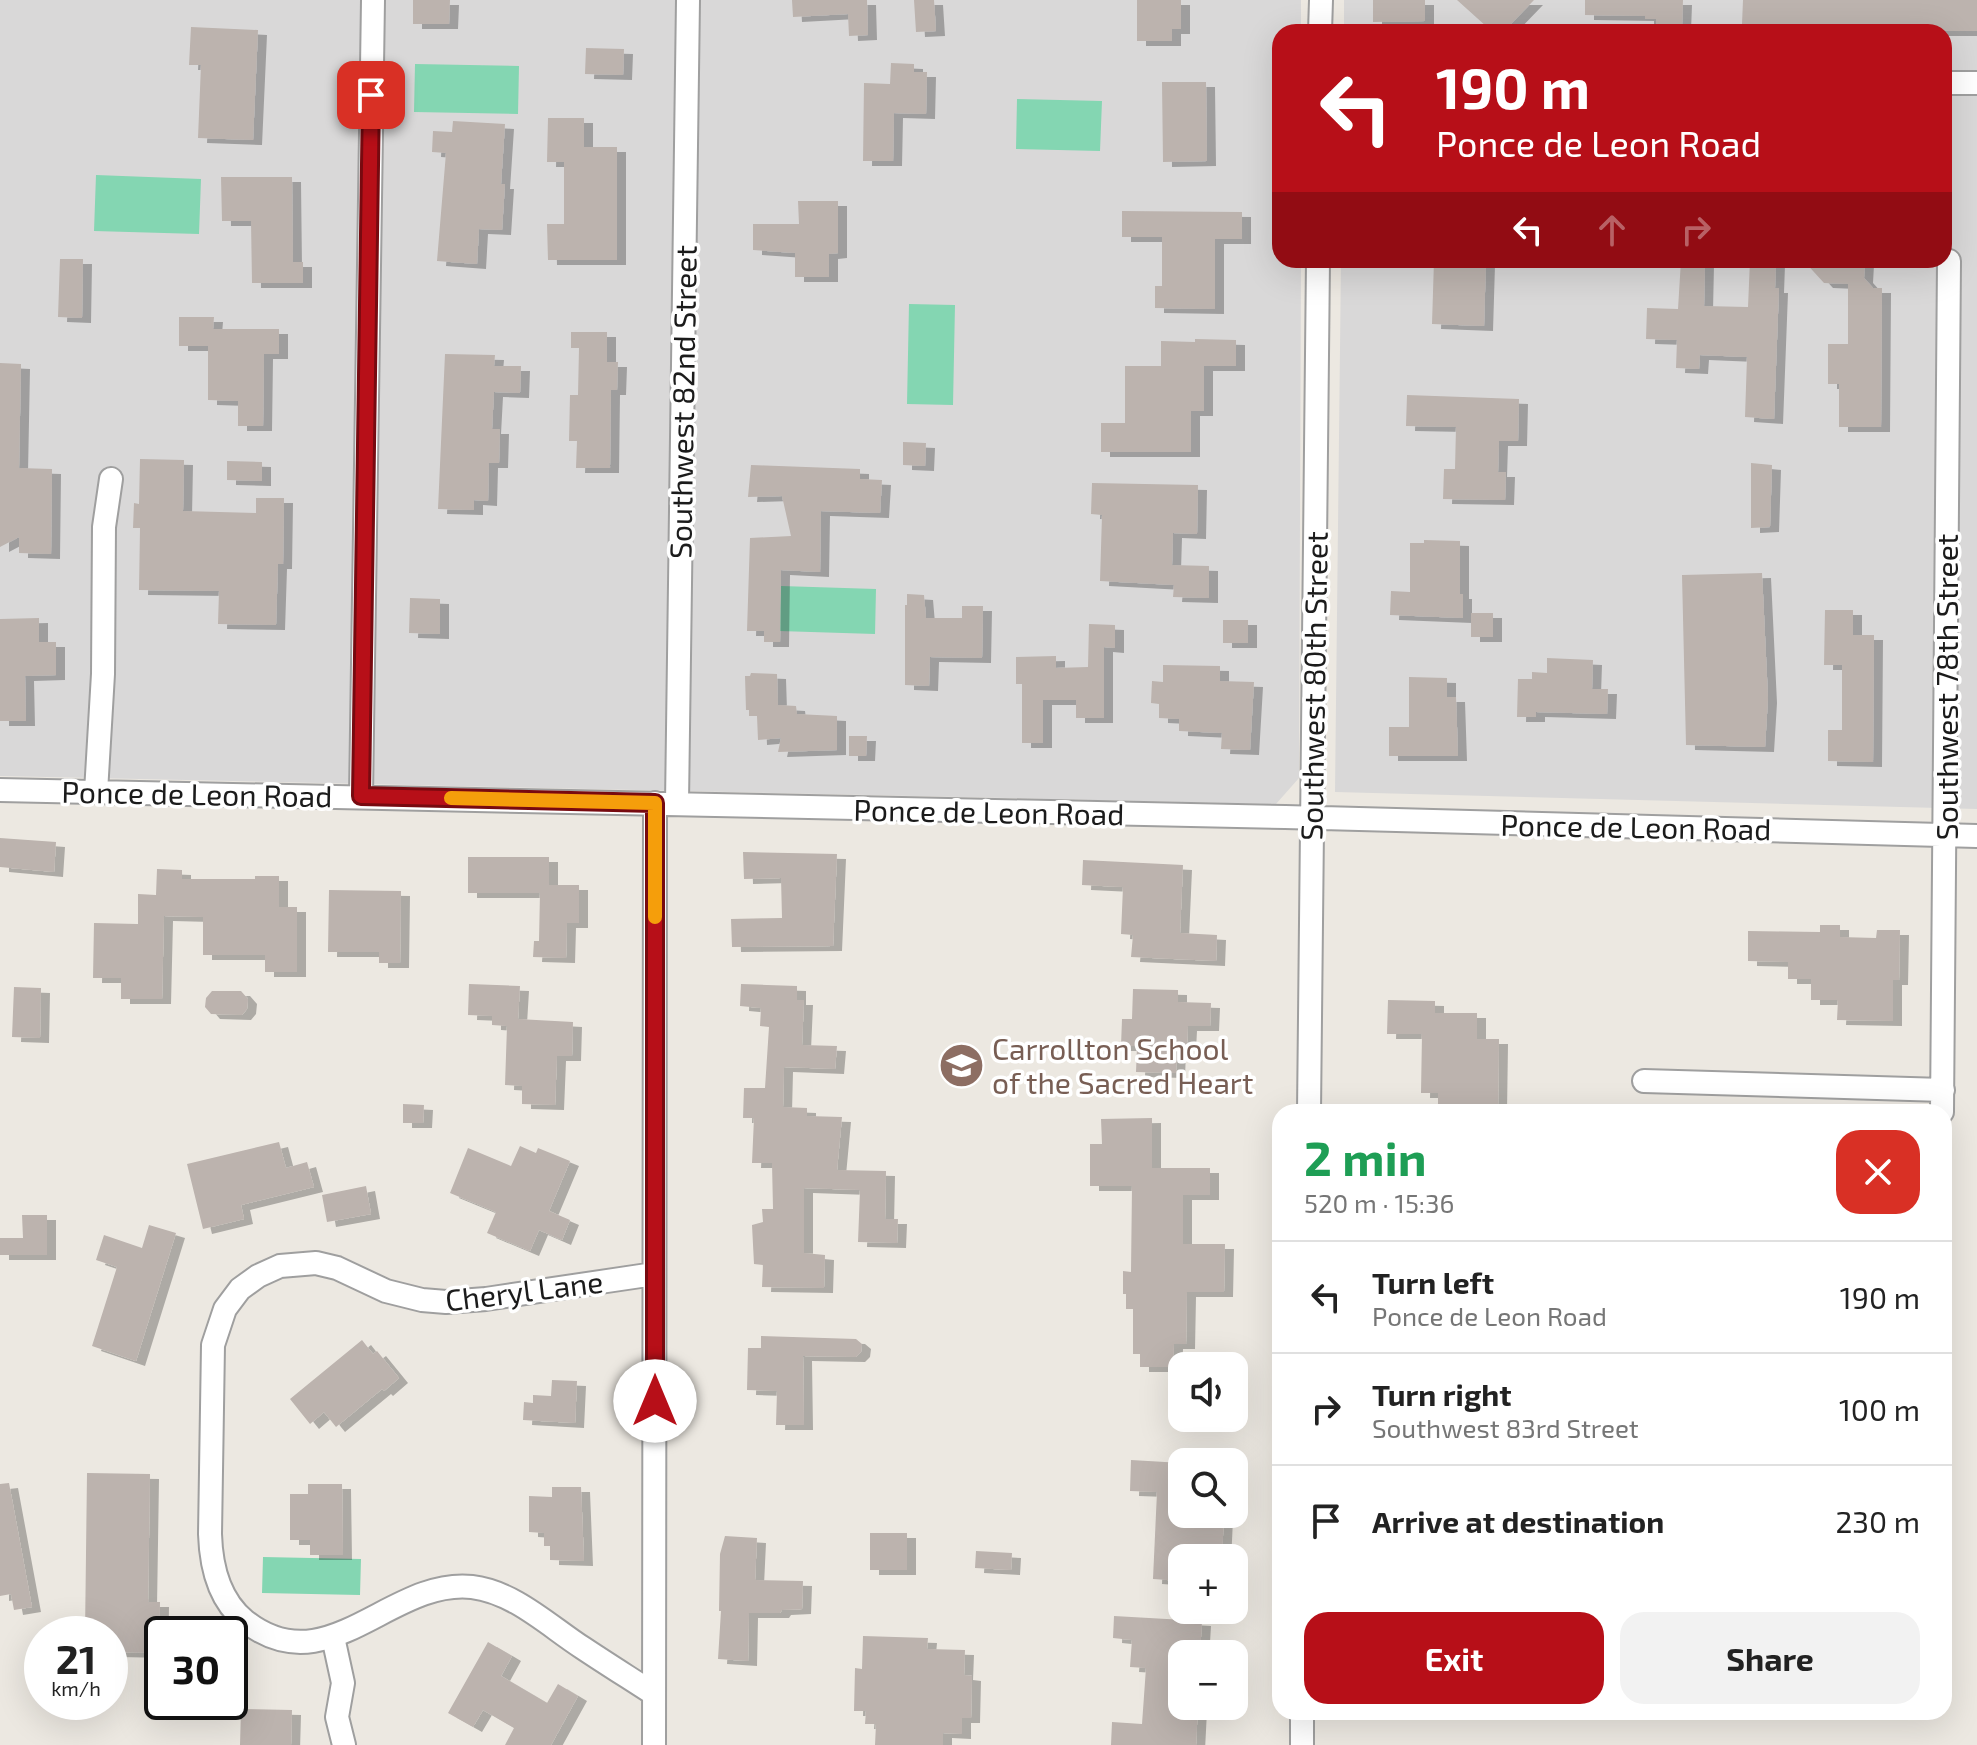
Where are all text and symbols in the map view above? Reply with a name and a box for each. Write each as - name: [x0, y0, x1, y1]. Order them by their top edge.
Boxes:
- text: 190 m: [1436, 53, 1590, 120]
- icon: left: [1304, 56, 1408, 160]
- pin: [337, 61, 405, 129]
- icon: arrive: [349, 73, 393, 117]
- text: Ponce de Leon Road: [1436, 121, 1761, 164]
- icon: left: [1506, 208, 1550, 252]
- icon: ahead: [1590, 208, 1634, 252]
- icon: right: [1674, 208, 1718, 252]
- street label: Southwest 82nd Street: [661, 245, 703, 559]
- street label: Southwest 80th Street: [1292, 531, 1334, 841]
- street label: Southwest 78th Street: [1928, 534, 1964, 840]
- street label: Ponce de Leon Road: [61, 773, 333, 813]
- street label: Ponce de Leon Road: [853, 791, 1125, 831]
- street label: Ponce de Leon Road: [1500, 806, 1772, 846]
- place label: Carrollton School of the Sacred Heart: [992, 1030, 1253, 1100]
- school or university icon: Carrollton School of the Sacred Heart: [937, 1041, 985, 1089]
- text: 2 min: [1304, 1128, 1427, 1186]
- button: close: [1836, 1130, 1920, 1214]
- text: 520 m · 15:36: [1304, 1187, 1454, 1218]
- street label: Cheryl Lane: [443, 1262, 605, 1318]
- text: Turn left: [1372, 1264, 1494, 1300]
- icon: left: [1304, 1275, 1348, 1319]
- text: 190 m: [1840, 1279, 1920, 1315]
- text: Ponce de Leon Road: [1372, 1300, 1607, 1331]
- map controls: [1168, 1352, 1248, 1720]
- button: sound: [1168, 1352, 1248, 1432]
- position arrow: [613, 1359, 697, 1443]
- text: Turn right: [1372, 1376, 1512, 1412]
- icon: right: [1304, 1387, 1348, 1431]
- text: 100 m: [1839, 1391, 1920, 1427]
- text: Southwest 83rd Street: [1372, 1412, 1639, 1443]
- button: search: [1168, 1448, 1248, 1528]
- icon: arrive: [1304, 1499, 1348, 1543]
- text: Arrive at destination: [1372, 1503, 1664, 1539]
- text: 230 m: [1835, 1503, 1920, 1539]
- button: +: [1168, 1544, 1248, 1624]
- button: Exit: [1304, 1612, 1604, 1704]
- button: Share: [1620, 1612, 1920, 1704]
- speed limit sign: 30: [144, 1616, 248, 1720]
- text: 21: [56, 1634, 96, 1682]
- button: −: [1168, 1640, 1248, 1720]
- text: km/h: [51, 1676, 101, 1700]

